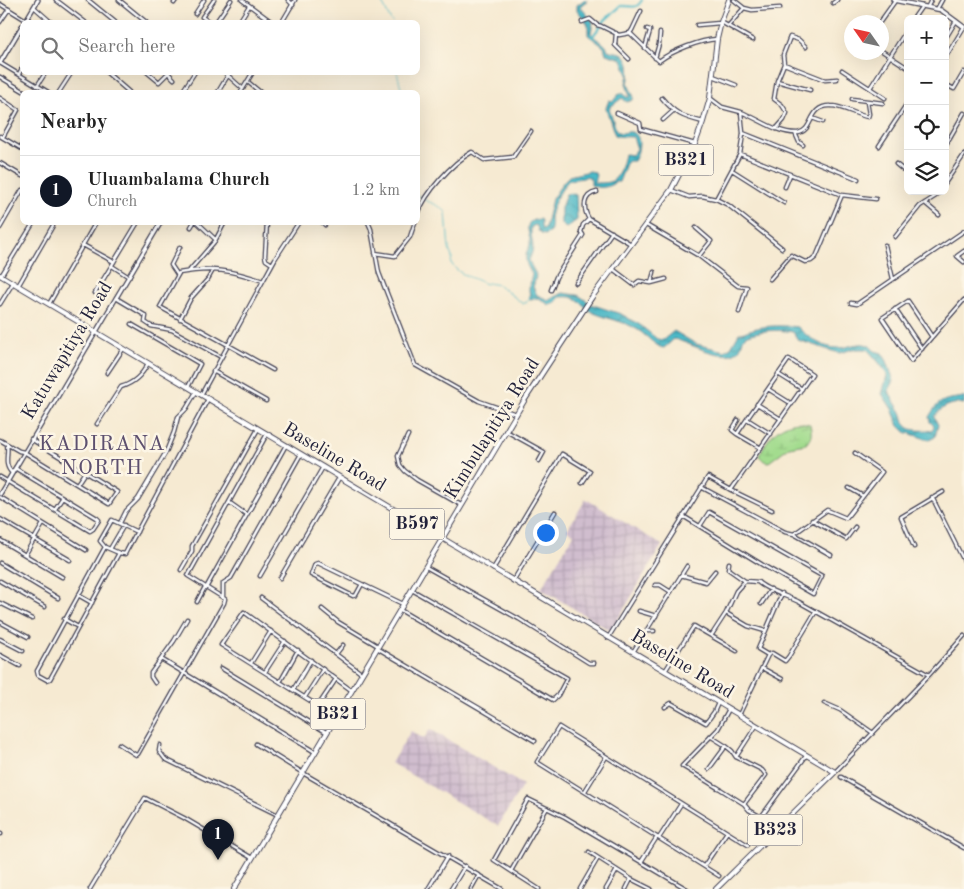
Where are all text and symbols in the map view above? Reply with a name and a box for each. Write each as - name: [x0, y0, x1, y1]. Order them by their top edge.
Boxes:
- north arrow: [844, 15, 889, 60]
- map controls: [904, 15, 949, 195]
- button: +: [904, 15, 949, 60]
- search box: [20, 20, 420, 75]
- icon: search: [38, 34, 66, 62]
- text: Search here: [78, 38, 175, 57]
- button: −: [904, 60, 949, 105]
- button: locate: [904, 105, 949, 150]
- text: Nearby: [40, 112, 108, 133]
- road number: B321: [658, 144, 714, 176]
- button: layers: [904, 150, 949, 195]
- text: Uluambalama Church: [87, 171, 270, 190]
- text: 1: [51, 183, 61, 199]
- text: 1.2 km: [351, 183, 400, 199]
- text: Church: [87, 194, 137, 210]
- street label: Katuwapitiya Road: [19, 279, 117, 423]
- street label: Kimbulapitiya Road: [442, 355, 544, 503]
- street label: Baseline Road: [279, 420, 389, 496]
- district label: KADIRANA NORTH: [38, 434, 166, 479]
- road number: B597: [390, 508, 444, 540]
- your location: [533, 520, 559, 546]
- street label: Baseline Road: [627, 627, 737, 703]
- road number: B321: [310, 699, 366, 730]
- road number: B323: [748, 814, 802, 846]
- pin: 1: [202, 819, 234, 860]

